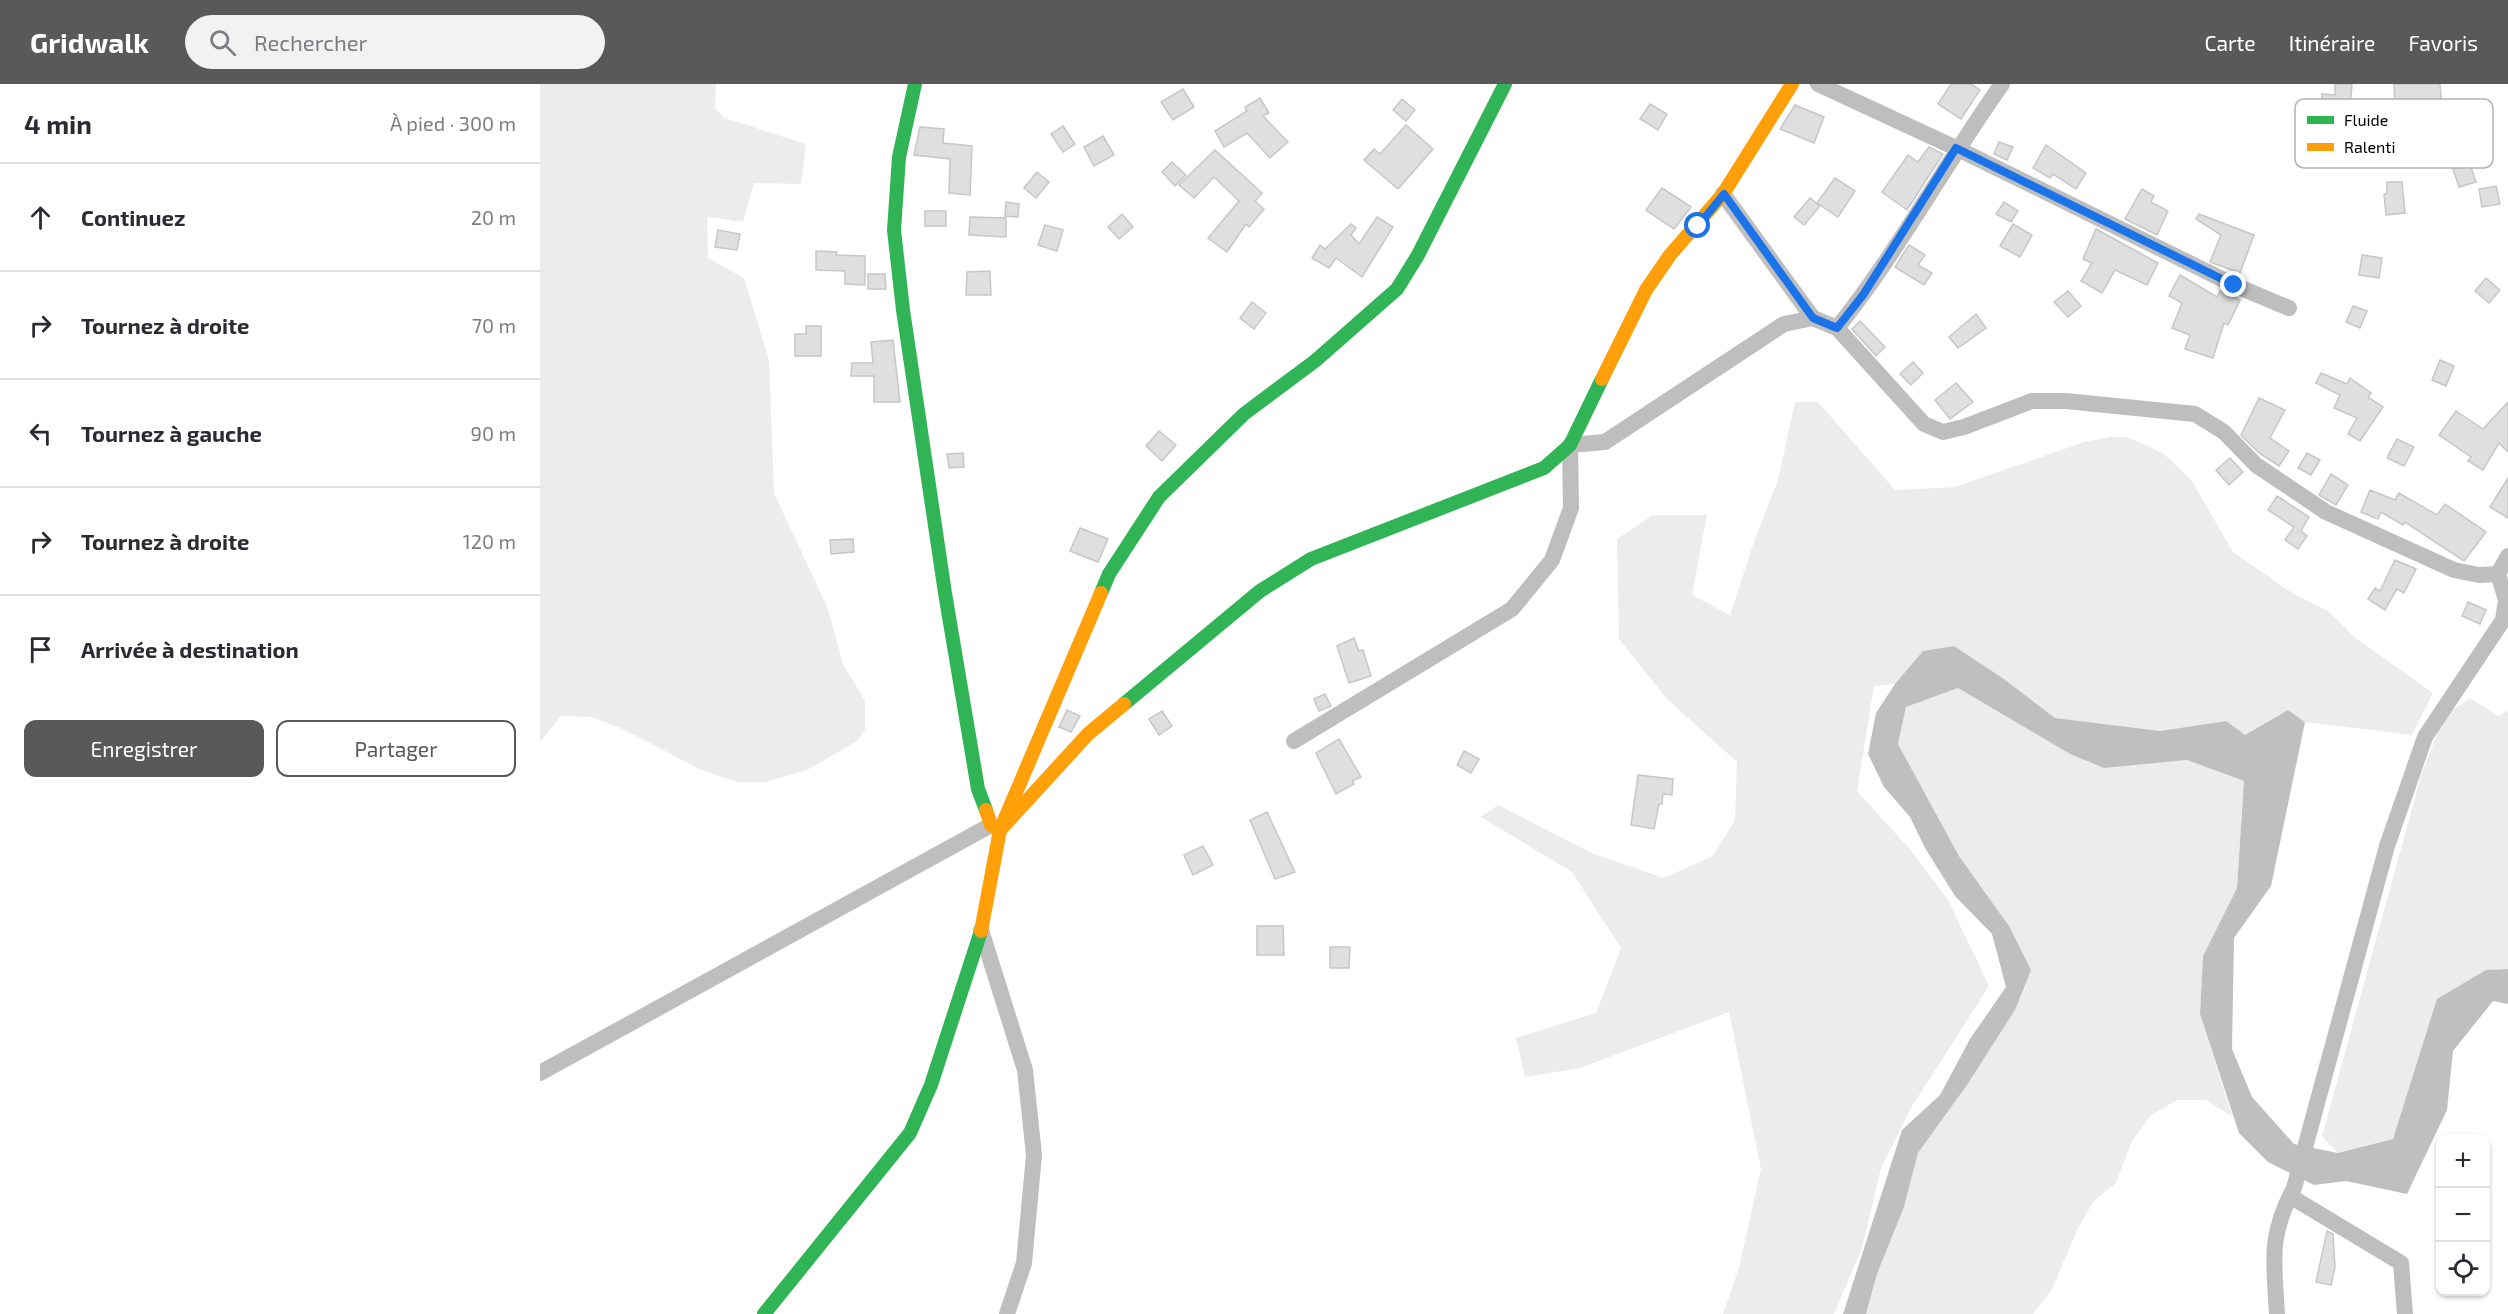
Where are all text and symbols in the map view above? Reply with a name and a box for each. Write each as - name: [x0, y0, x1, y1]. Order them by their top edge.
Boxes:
- search box: [185, 15, 605, 69]
- text: Gridwalk: [30, 25, 149, 59]
- icon: search: [206, 26, 239, 59]
- text: Rechercher: [254, 29, 367, 55]
- text: Carte: [2204, 30, 2256, 55]
- text: Itinéraire: [2289, 30, 2375, 55]
- text: Favoris: [2408, 30, 2478, 55]
- legend: [2295, 99, 2493, 168]
- text: 4 min: [24, 108, 92, 139]
- text: Fluide: [2344, 110, 2388, 129]
- text: À pied · 300 m: [390, 111, 516, 135]
- text: Ralenti: [2344, 137, 2395, 156]
- icon: ahead: [24, 201, 57, 234]
- text: Continuez: [81, 204, 185, 230]
- text: 20 m: [471, 205, 516, 229]
- route start: [1684, 212, 1710, 238]
- route end: [2220, 271, 2246, 297]
- icon: right: [24, 309, 57, 342]
- text: Tournez à droite: [81, 312, 250, 338]
- text: 70 m: [472, 313, 516, 337]
- icon: left: [24, 417, 57, 450]
- text: Tournez à gauche: [81, 420, 262, 446]
- text: 90 m: [471, 421, 516, 445]
- icon: right: [24, 525, 57, 558]
- text: Tournez à droite: [81, 528, 250, 554]
- text: 120 m: [463, 529, 516, 553]
- icon: arrive: [24, 633, 57, 666]
- text: Arrivée à destination: [81, 636, 299, 662]
- button: Enregistrer: [24, 720, 264, 777]
- button: Partager: [276, 720, 516, 777]
- map controls: [2436, 1134, 2490, 1296]
- button: +: [2436, 1134, 2490, 1188]
- button: −: [2436, 1188, 2490, 1242]
- button: locate: [2436, 1242, 2490, 1296]

